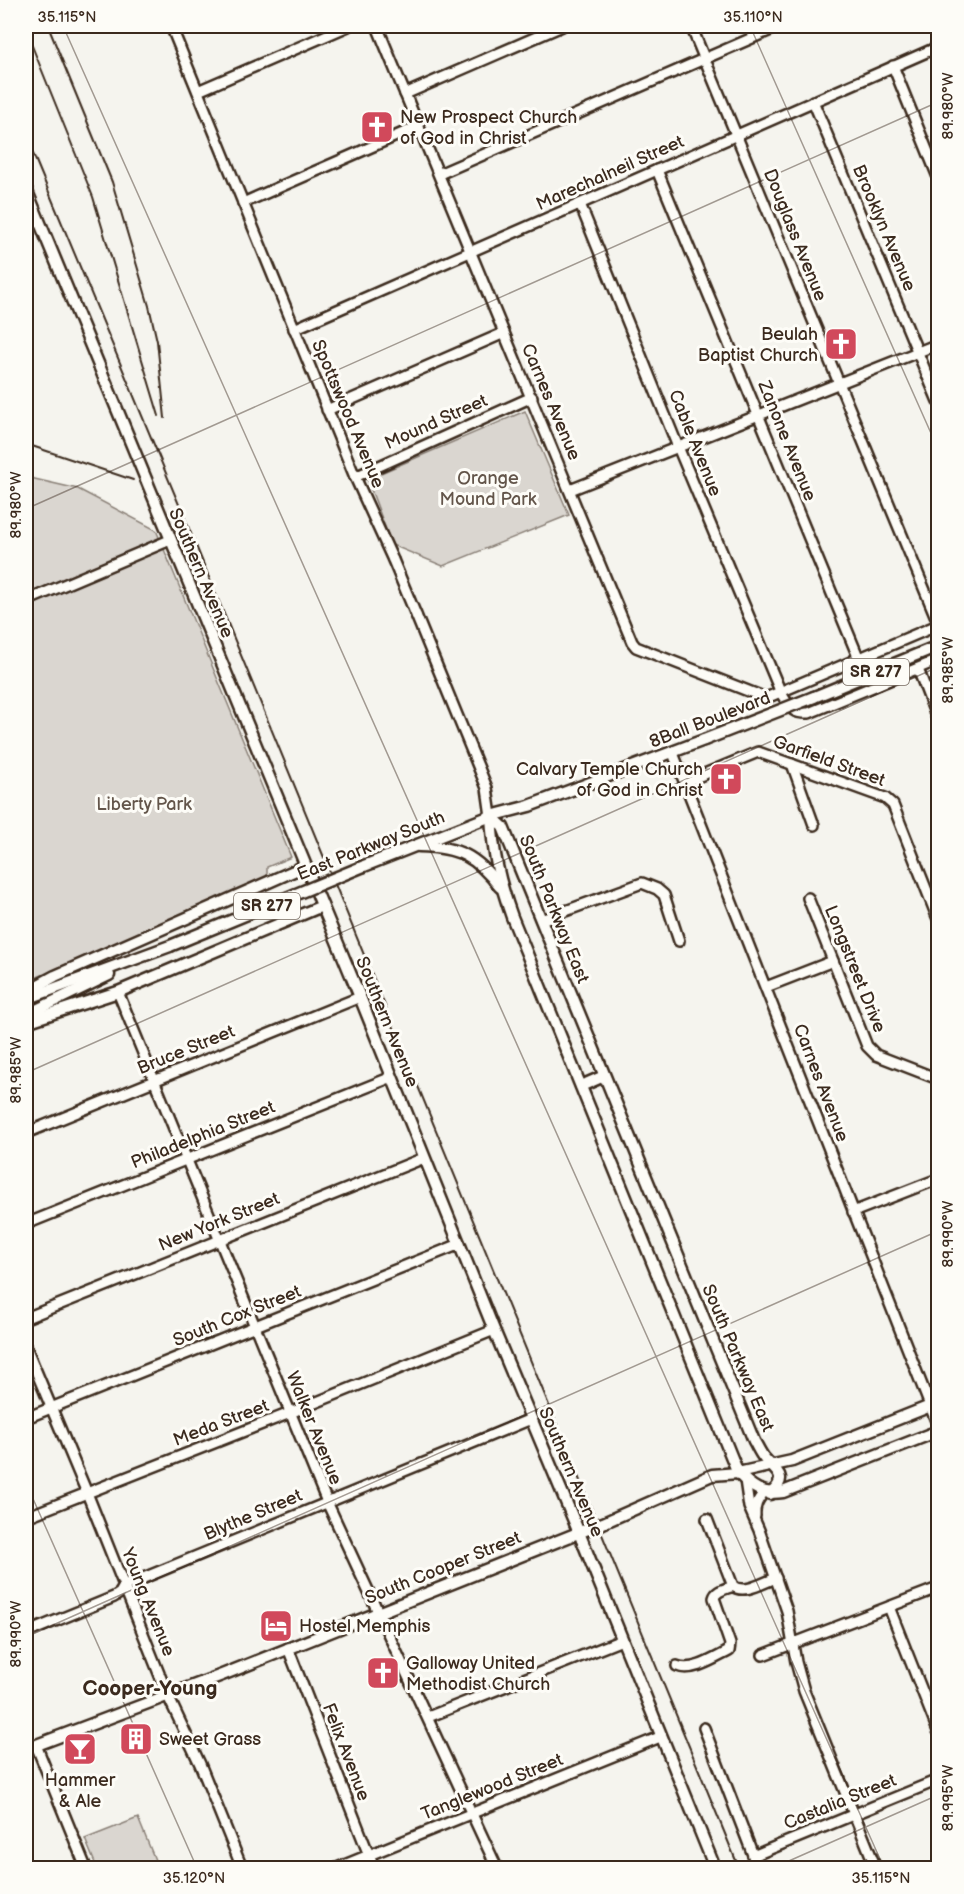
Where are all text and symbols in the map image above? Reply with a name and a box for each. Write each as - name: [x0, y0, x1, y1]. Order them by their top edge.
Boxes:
- text: 35.115°N: [38, 8, 96, 27]
- text: 35.110°N: [723, 8, 783, 27]
- text: 89.980°W: [939, 72, 958, 140]
- place label: New Prospect Church of God in Christ: [400, 107, 577, 149]
- church icon: New Prospect Church of God in Christ: [359, 109, 395, 145]
- street label: Marechalneil Street: [533, 131, 687, 215]
- street label: Brooklyn Avenue: [848, 162, 920, 295]
- street label: Douglass Avenue: [759, 166, 831, 304]
- place label: Beulah Baptist Church: [698, 324, 818, 366]
- church icon: Beulah Baptist Church: [823, 326, 859, 362]
- street label: Spottswood Avenue: [307, 337, 389, 492]
- street label: Carnes Avenue: [517, 341, 585, 464]
- street label: Zanone Avenue: [753, 377, 821, 504]
- street label: Cable Avenue: [664, 387, 726, 500]
- street label: Mound Street: [381, 390, 491, 454]
- park label: Orange Mound Park: [439, 468, 537, 510]
- text: 89.980°W: [7, 471, 26, 539]
- street label: Southern Avenue: [164, 505, 238, 641]
- text: 89.985°W: [939, 636, 958, 703]
- road number: SR 277: [843, 659, 909, 685]
- street label: 8Ball Boulevard: [647, 687, 773, 753]
- street label: Garfield Street: [770, 731, 888, 791]
- place label: Calvary Temple Church of God in Christ: [516, 759, 703, 801]
- church icon: Calvary Temple Church of God in Christ: [708, 761, 744, 797]
- park label: Liberty Park: [96, 794, 192, 815]
- street label: East Parkway South: [294, 807, 448, 885]
- street label: South Parkway East: [515, 832, 593, 987]
- road number: SR 277: [234, 893, 300, 919]
- street label: Longstreet Drive: [820, 902, 890, 1036]
- street label: Southern Avenue: [351, 954, 423, 1091]
- street label: Bruce Street: [134, 1021, 238, 1079]
- street label: Carnes Avenue: [789, 1021, 853, 1145]
- text: 89.985°W: [7, 1036, 26, 1103]
- street label: Philadelphia Street: [128, 1096, 278, 1173]
- street label: New York Street: [156, 1188, 283, 1256]
- text: 89.990°W: [939, 1200, 958, 1268]
- street label: South Cox Street: [170, 1281, 304, 1351]
- street label: South Parkway East: [697, 1281, 779, 1435]
- street label: Walker Avenue: [282, 1368, 346, 1488]
- street label: Meda Street: [170, 1395, 272, 1451]
- street label: Southern Avenue: [534, 1404, 608, 1540]
- street label: Blythe Street: [201, 1485, 306, 1545]
- street label: South Cooper Street: [362, 1527, 524, 1609]
- street label: Young Avenue: [116, 1544, 179, 1659]
- text: 89.990°W: [7, 1600, 26, 1668]
- hotel icon: Hostel Memphis: [258, 1608, 294, 1644]
- place label: Hostel Memphis: [299, 1616, 431, 1637]
- place label: Galloway United Methodist Church: [406, 1653, 550, 1695]
- church icon: Galloway United Methodist Church: [365, 1655, 401, 1691]
- district label: Cooper-Young: [82, 1676, 218, 1701]
- street label: Felix Avenue: [318, 1700, 374, 1804]
- building icon: Sweet Grass: [118, 1721, 154, 1757]
- place label: Sweet Grass: [159, 1729, 261, 1750]
- bar icon: Hammer & Ale: [62, 1731, 98, 1767]
- street label: Tanglewood Street: [418, 1749, 566, 1825]
- text: 89.995°W: [939, 1764, 958, 1831]
- place label: Hammer & Ale: [45, 1770, 116, 1812]
- street label: Castalia Street: [781, 1770, 900, 1834]
- text: 35.120°N: [163, 1869, 225, 1888]
- text: 35.115°N: [852, 1869, 910, 1888]

